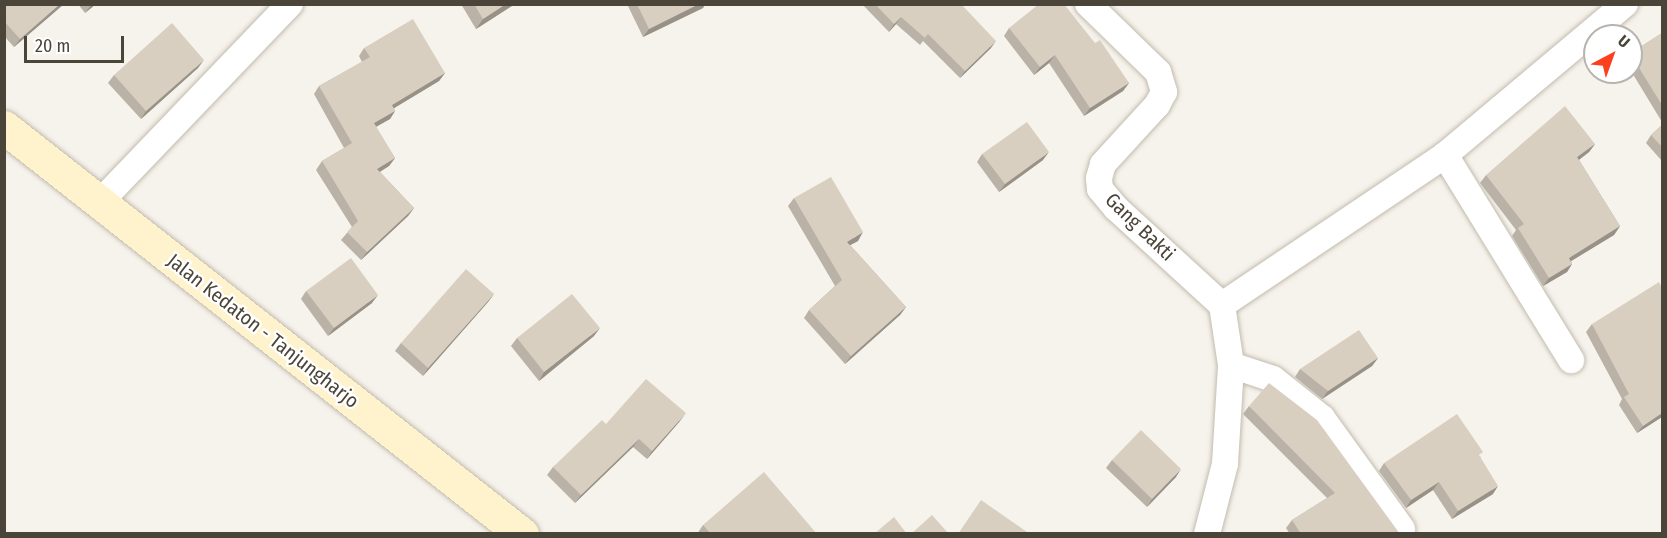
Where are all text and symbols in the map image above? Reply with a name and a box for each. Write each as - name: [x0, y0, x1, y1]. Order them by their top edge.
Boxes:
- scale bar: [27, 24, 128, 62]
- north arrow: [1583, 24, 1643, 84]
- text: U: [1614, 31, 1634, 52]
- text: 20 m: [35, 35, 70, 57]
- street label: Gang Bakti: [1100, 188, 1180, 266]
- street label: Jalan Kedaton - Tanjungharjo: [162, 249, 364, 413]

